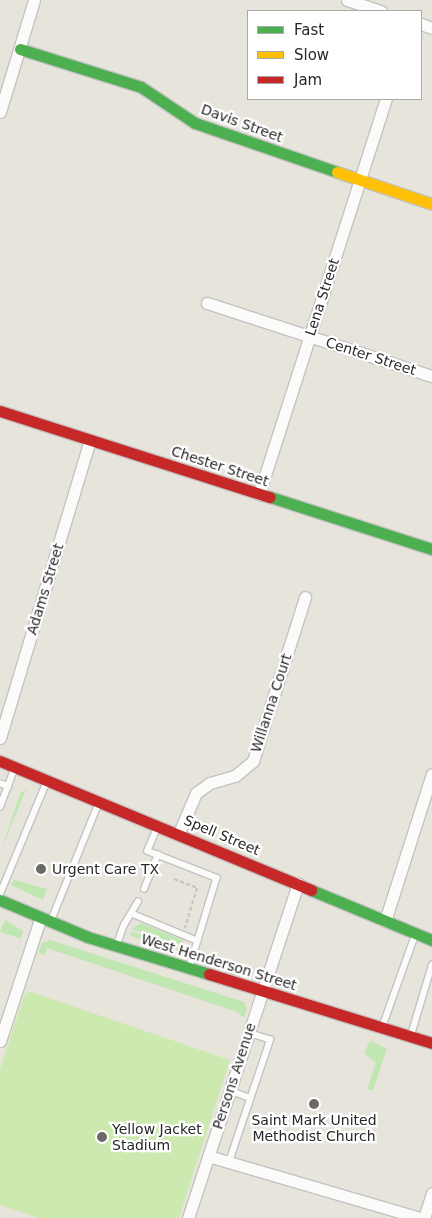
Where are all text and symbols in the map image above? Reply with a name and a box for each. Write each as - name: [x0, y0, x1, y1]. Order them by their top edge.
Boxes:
- legend: [247, 10, 422, 100]
- text: Fast: [294, 21, 324, 39]
- text: Slow: [294, 46, 329, 64]
- text: Jam: [294, 71, 322, 89]
- street label: Davis Street: [199, 100, 285, 146]
- street label: Lena Street: [302, 256, 342, 338]
- street label: Center Street: [324, 333, 418, 379]
- street label: Chester Street: [169, 442, 271, 490]
- street label: Adams Street: [23, 541, 67, 637]
- street label: Willanna Court: [247, 651, 295, 755]
- street label: Spell Street: [181, 811, 263, 859]
- place label: Urgent Care TX: [52, 861, 159, 877]
- marker: Urgent Care TX: [34, 862, 48, 876]
- street label: West Henderson Street: [139, 930, 299, 994]
- street label: Persons Avenue: [209, 1021, 259, 1131]
- marker: Saint Mark United Methodist Church: [308, 1098, 320, 1110]
- place label: Saint Mark United Methodist Church: [251, 1112, 377, 1144]
- place label: Yellow Jacket Stadium: [112, 1121, 202, 1154]
- marker: Yellow Jacket Stadium: [96, 1131, 108, 1143]

